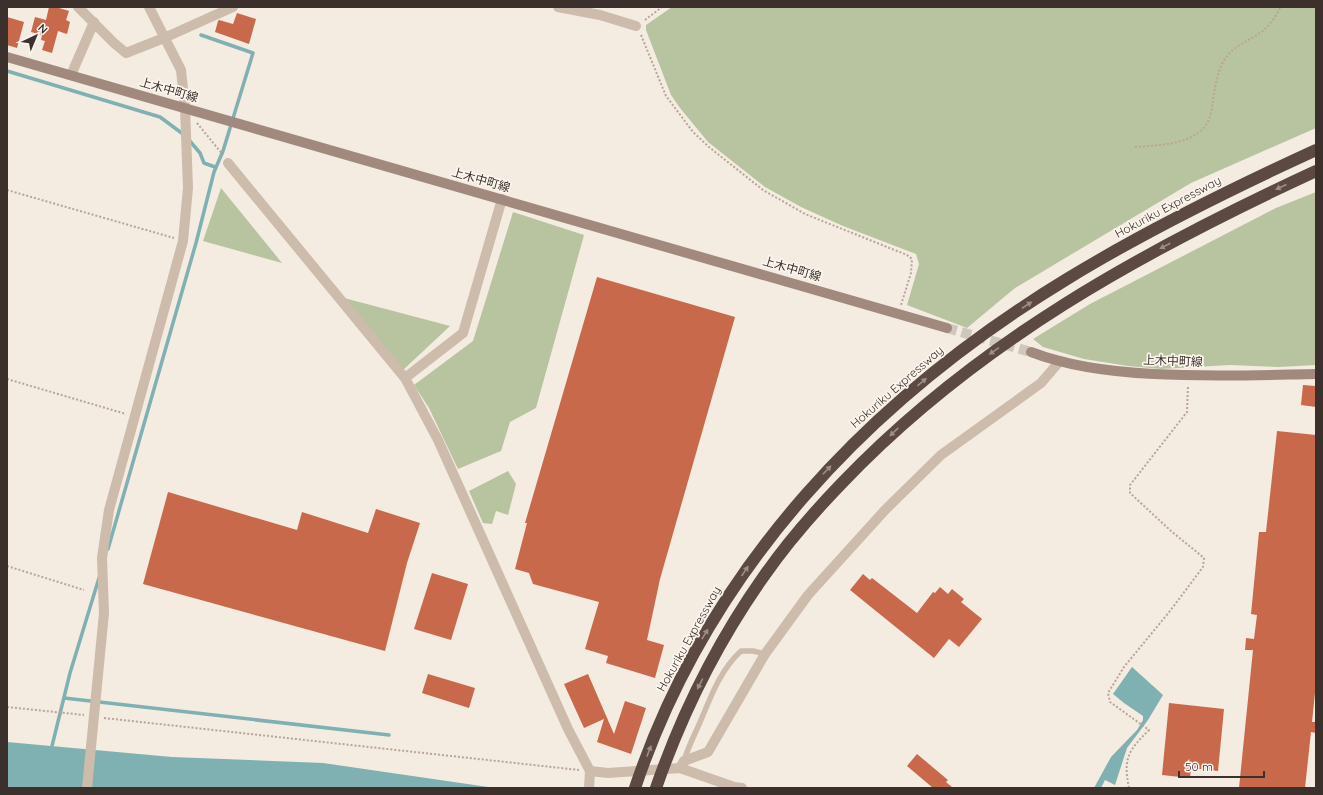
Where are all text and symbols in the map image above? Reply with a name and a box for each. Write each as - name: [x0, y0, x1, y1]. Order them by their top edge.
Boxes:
- north arrow: [16, 16, 56, 56]
- text: N: [35, 21, 51, 37]
- street label: 上木中町線: [138, 74, 200, 105]
- street label: 上木中町線: [450, 164, 512, 195]
- street label: Hokuriku Expressway: [1112, 172, 1223, 241]
- one-way arrow: [1275, 184, 1286, 190]
- one-way arrow: [1159, 242, 1170, 249]
- street label: 上木中町線: [761, 253, 823, 284]
- one-way arrow: [1021, 301, 1032, 308]
- street label: Hokuriku Expressway: [847, 342, 946, 431]
- one-way arrow: [989, 346, 1000, 355]
- street label: 上木中町線: [1143, 352, 1203, 369]
- one-way arrow: [917, 377, 927, 386]
- one-way arrow: [889, 427, 898, 436]
- one-way arrow: [822, 465, 832, 475]
- one-way arrow: [741, 566, 749, 576]
- street label: Hokuriku Expressway: [653, 583, 724, 694]
- one-way arrow: [701, 628, 708, 640]
- one-way arrow: [696, 679, 703, 690]
- one-way arrow: [646, 745, 652, 757]
- scale bar: [1179, 753, 1264, 779]
- text: 50 m: [1185, 759, 1213, 774]

